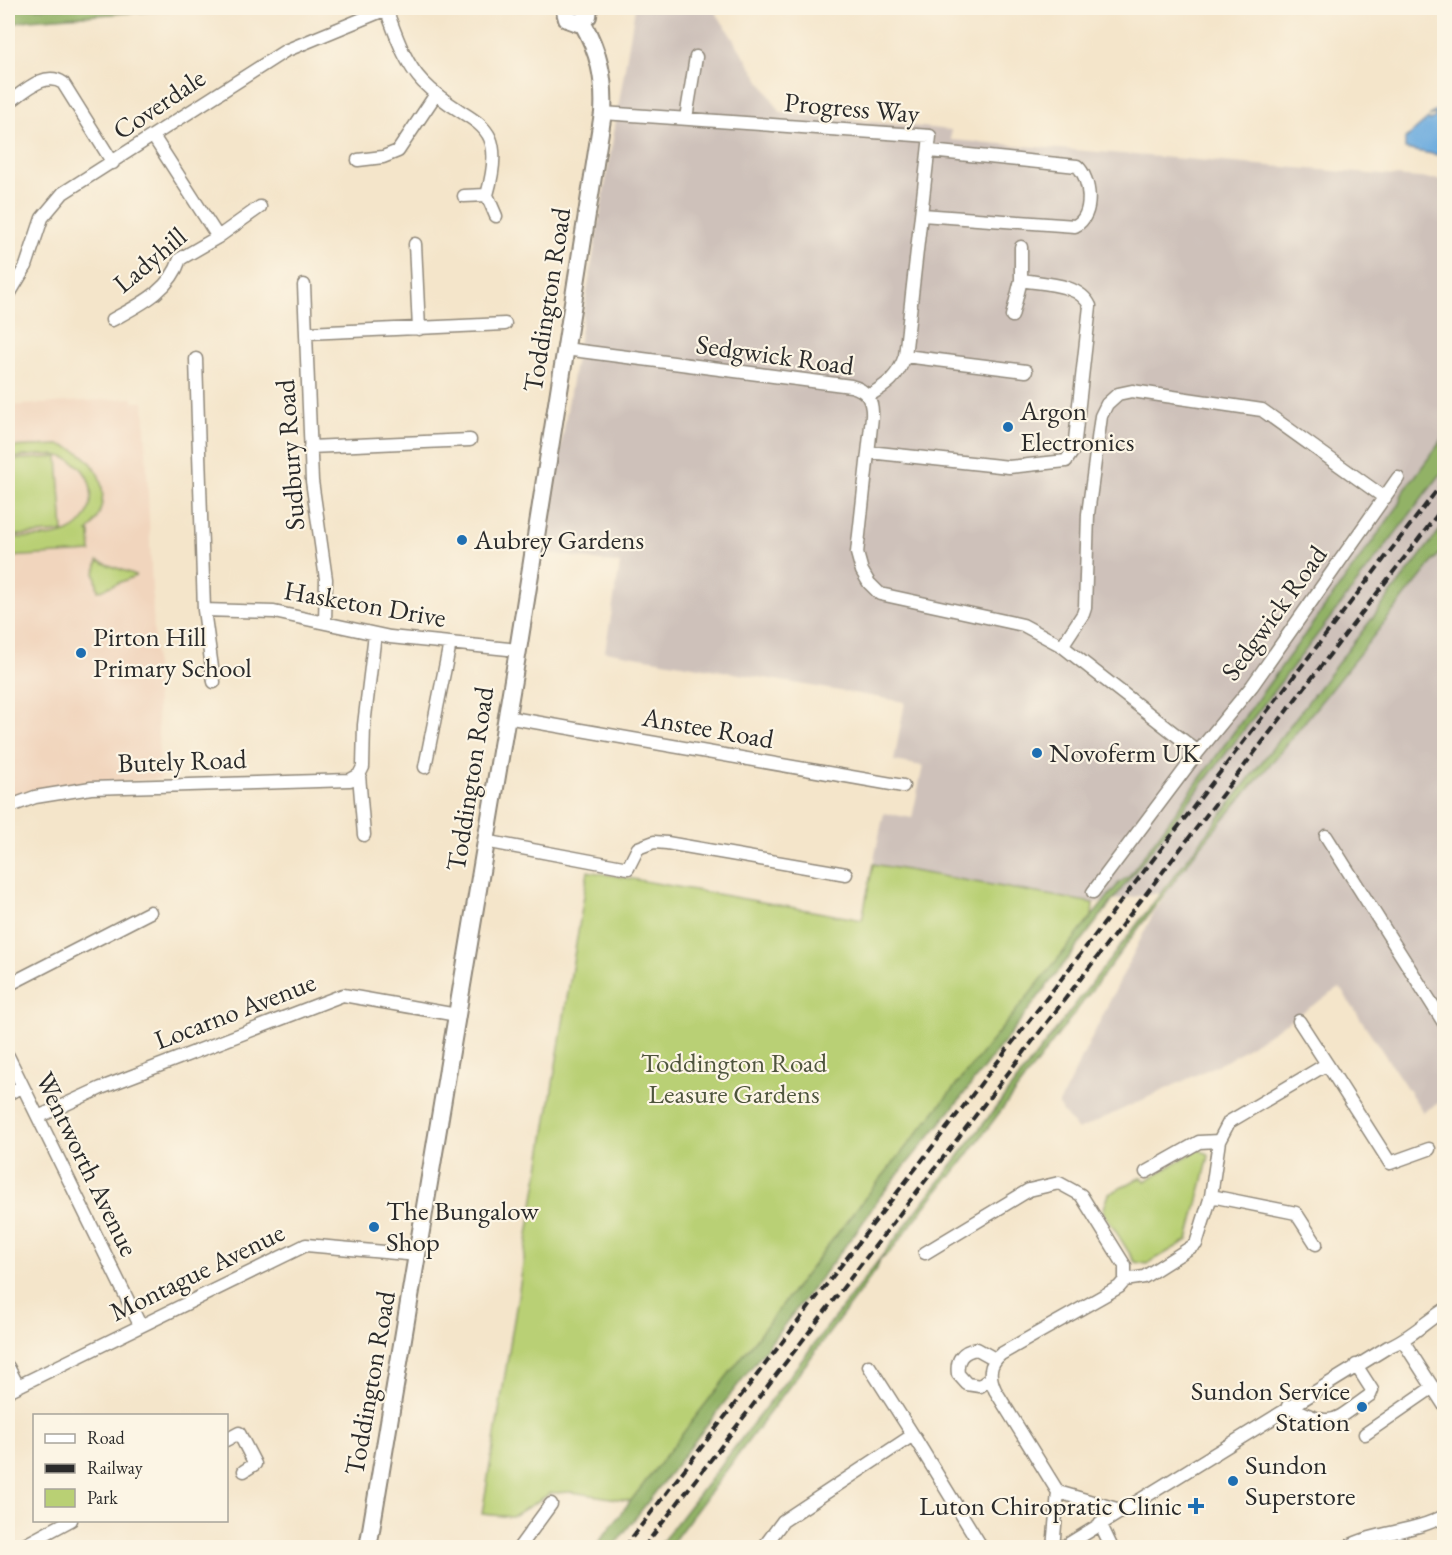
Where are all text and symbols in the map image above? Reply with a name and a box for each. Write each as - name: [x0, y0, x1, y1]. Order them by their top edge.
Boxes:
- street label: Coverdale: [106, 60, 212, 147]
- street label: Progress Way: [783, 84, 921, 131]
- street label: Toddington Road: [515, 205, 578, 395]
- street label: Ladyhill: [106, 219, 194, 301]
- street label: Sedgwick Road: [694, 326, 857, 383]
- street label: Sudbury Road: [267, 378, 312, 532]
- place label: Argon Electronics: [1019, 393, 1134, 459]
- marker: Argon Electronics: [1001, 420, 1015, 434]
- place label: Aubrey Gardens: [473, 522, 644, 557]
- marker: Aubrey Gardens: [455, 533, 469, 547]
- street label: Sedgwick Road: [1213, 538, 1335, 687]
- street label: Hasketon Drive: [281, 572, 449, 635]
- place label: Pirton Hill Primary School: [93, 619, 252, 685]
- marker: Pirton Hill Primary School: [74, 646, 88, 660]
- street label: Toddington Road: [438, 684, 501, 874]
- street label: Anstee Road: [639, 699, 777, 756]
- place label: Novoferm UK: [1049, 735, 1201, 770]
- street label: Butely Road: [117, 741, 248, 780]
- marker: Novoferm UK: [1030, 746, 1044, 760]
- street label: Locarno Avenue: [149, 964, 320, 1057]
- park label: Toddington Road Leasure Gardens: [641, 1045, 828, 1111]
- street label: Wentworth Avenue: [28, 1066, 147, 1262]
- place label: The Bungalow Shop: [386, 1193, 539, 1259]
- street label: Montague Avenue: [104, 1214, 290, 1329]
- marker: The Bungalow Shop: [367, 1220, 381, 1234]
- street label: Toddington Road: [336, 1288, 403, 1478]
- place label: Sundon Service Station: [1191, 1373, 1350, 1439]
- marker: Sundon Service Station: [1355, 1400, 1369, 1414]
- legend: [33, 1414, 228, 1522]
- text: Road: [87, 1426, 126, 1449]
- place label: Sundon Superstore: [1245, 1447, 1355, 1513]
- text: Railway: [87, 1456, 143, 1479]
- marker: Sundon Superstore: [1226, 1474, 1240, 1488]
- text: Park: [87, 1486, 118, 1509]
- place label: Luton Chiropratic Clinic: [919, 1488, 1182, 1523]
- marker: Luton Chiropratic Clinic: [1187, 1497, 1205, 1515]

